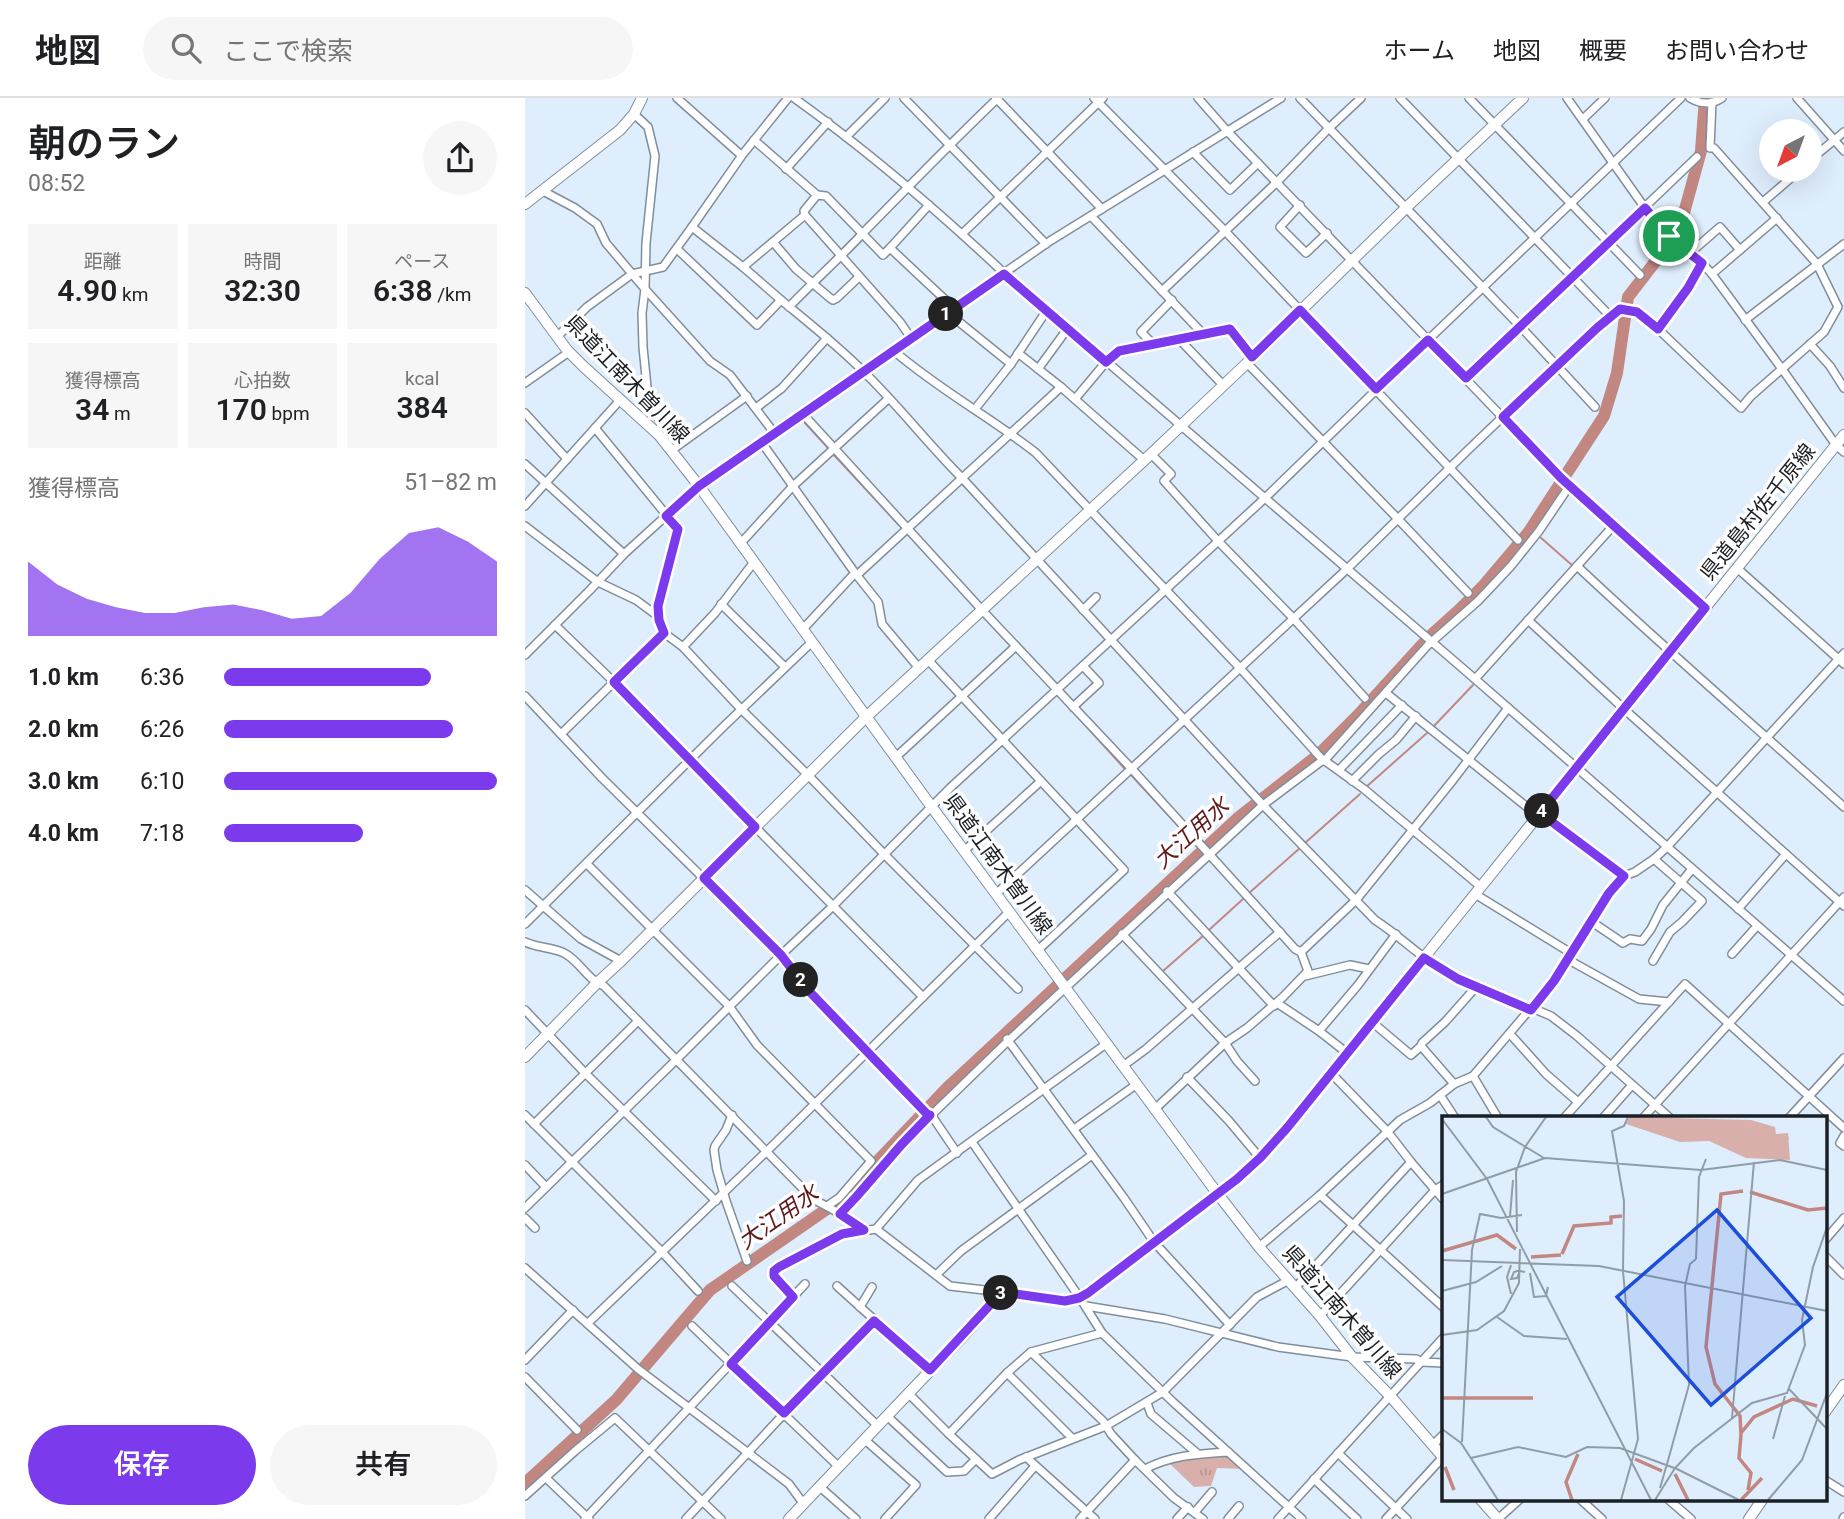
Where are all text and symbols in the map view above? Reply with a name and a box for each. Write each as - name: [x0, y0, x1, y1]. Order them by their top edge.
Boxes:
- search box: [143, 17, 633, 80]
- icon: search: [167, 29, 205, 67]
- text: 地図: [35, 31, 101, 70]
- text: ここで検索: [223, 36, 353, 66]
- text: ホーム: [1384, 37, 1455, 65]
- text: 地図: [1493, 37, 1541, 65]
- text: 概要: [1579, 37, 1627, 65]
- text: お問い合わせ: [1665, 37, 1809, 65]
- north arrow: [1759, 119, 1822, 182]
- map controls: [1759, 119, 1822, 182]
- button: share: [423, 121, 497, 195]
- text: 朝のラン: [28, 122, 180, 166]
- text: 08:52: [28, 170, 85, 197]
- pin: [1639, 206, 1699, 266]
- icon: arrive: [1650, 217, 1688, 255]
- text: 距離: [84, 250, 122, 273]
- text: 時間: [243, 250, 282, 273]
- text: ペース: [394, 250, 450, 273]
- text: 4.90: [57, 273, 117, 308]
- text: 32:30: [224, 273, 301, 308]
- text: 6:38: [373, 273, 433, 308]
- text: km: [117, 283, 148, 306]
- text: /km: [433, 283, 471, 306]
- pin: 1: [929, 296, 963, 332]
- text: 1: [940, 302, 951, 325]
- street label: 県道江南木曽川線: [560, 310, 694, 448]
- text: kcal: [405, 367, 439, 390]
- text: 獲得標高: [65, 369, 141, 392]
- text: 心拍数: [234, 369, 291, 392]
- text: 384: [396, 390, 448, 425]
- text: 34: [75, 392, 109, 427]
- text: 170: [215, 392, 267, 427]
- text: m: [109, 402, 131, 425]
- text: bpm: [267, 402, 310, 425]
- street label: 県道島村佐千原線: [1696, 439, 1820, 585]
- text: 51–82 m: [404, 469, 497, 496]
- text: 獲得標高: [28, 475, 120, 502]
- text: 1.0 km: [28, 664, 99, 691]
- text: 6:36: [140, 664, 184, 691]
- text: 2.0 km: [28, 716, 99, 743]
- text: 6:26: [140, 716, 184, 743]
- text: 3.0 km: [28, 768, 99, 795]
- text: 6:10: [140, 768, 184, 795]
- street label: 県道江南木曽川線: [939, 789, 1057, 939]
- water label: 大江用水: [1148, 791, 1237, 874]
- pin: 4: [1525, 794, 1559, 828]
- text: 4: [1536, 799, 1547, 822]
- text: 4.0 km: [28, 820, 99, 847]
- text: 7:18: [140, 820, 184, 847]
- pin: 2: [783, 962, 819, 998]
- text: 2: [795, 968, 806, 991]
- inset map: [1442, 1116, 1827, 1502]
- water label: 大江用水: [733, 1178, 826, 1255]
- street label: 県道江南木曽川線: [1278, 1241, 1406, 1383]
- pin: 3: [983, 1276, 1019, 1310]
- text: 3: [995, 1281, 1006, 1304]
- button: 保存: [28, 1425, 256, 1505]
- button: 共有: [270, 1425, 497, 1505]

